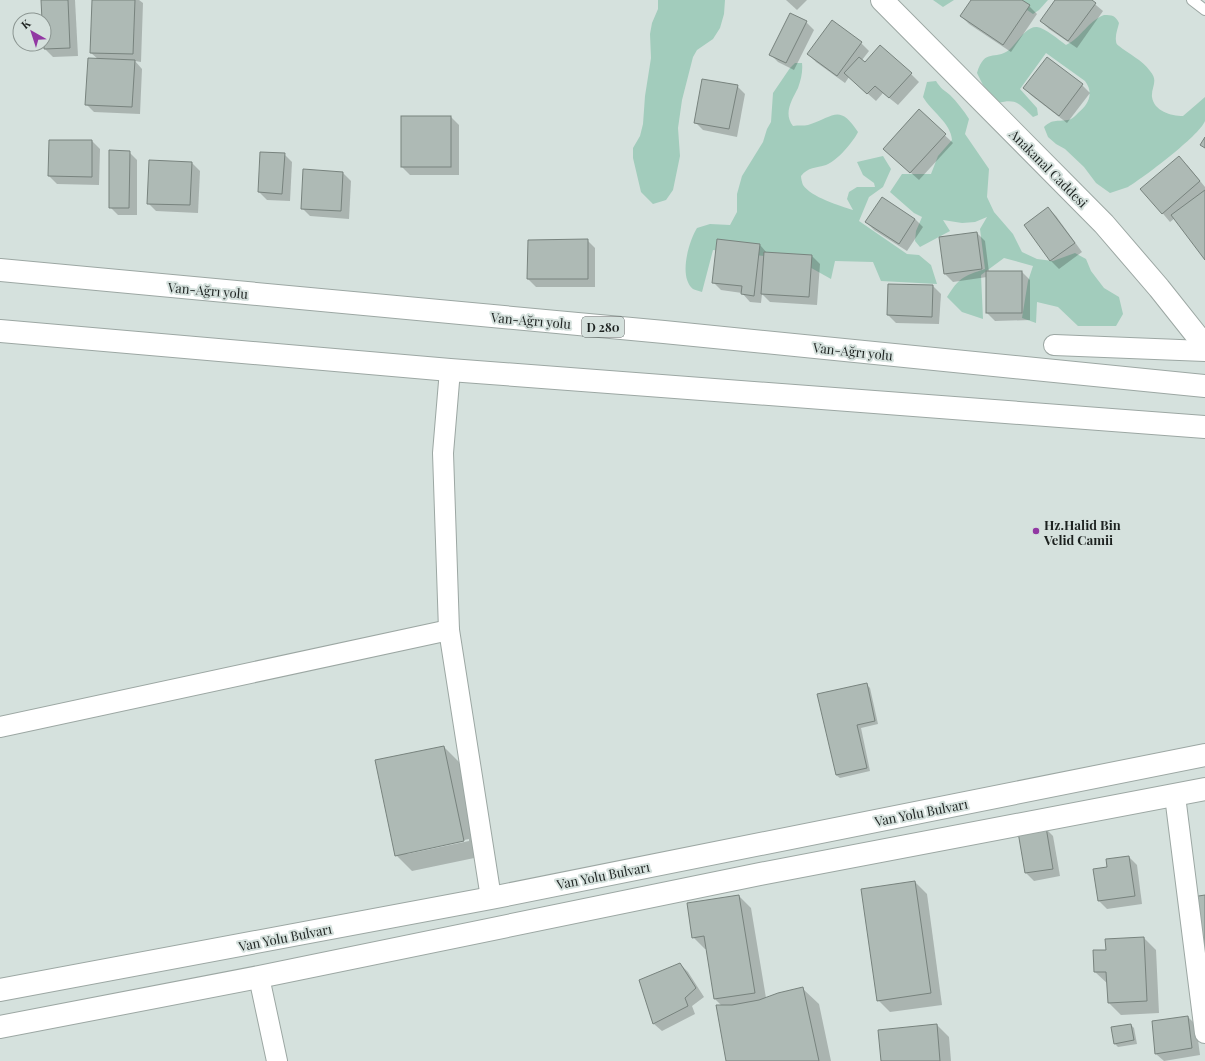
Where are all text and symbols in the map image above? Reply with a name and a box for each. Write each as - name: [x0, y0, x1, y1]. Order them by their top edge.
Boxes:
- north arrow: [12, 12, 52, 52]
- text: K: [18, 15, 33, 32]
- street label: Anakanal Caddesi: [1006, 125, 1092, 211]
- street label: Van-Ağrı yolu: [166, 278, 249, 302]
- street label: Van-Ağrı yolu: [489, 308, 572, 332]
- road number: D 280: [582, 317, 624, 337]
- street label: Van-Ağrı yolu: [811, 338, 894, 364]
- place label: Hz.Halid Bin Velid Camii: [1043, 516, 1121, 548]
- marker: Hz.Halid Bin Velid Camii: [1031, 526, 1041, 536]
- street label: Van Yolu Bulvarı: [872, 795, 969, 830]
- street label: Van Yolu Bulvarı: [554, 858, 651, 893]
- street label: Van Yolu Bulvarı: [236, 920, 333, 955]

